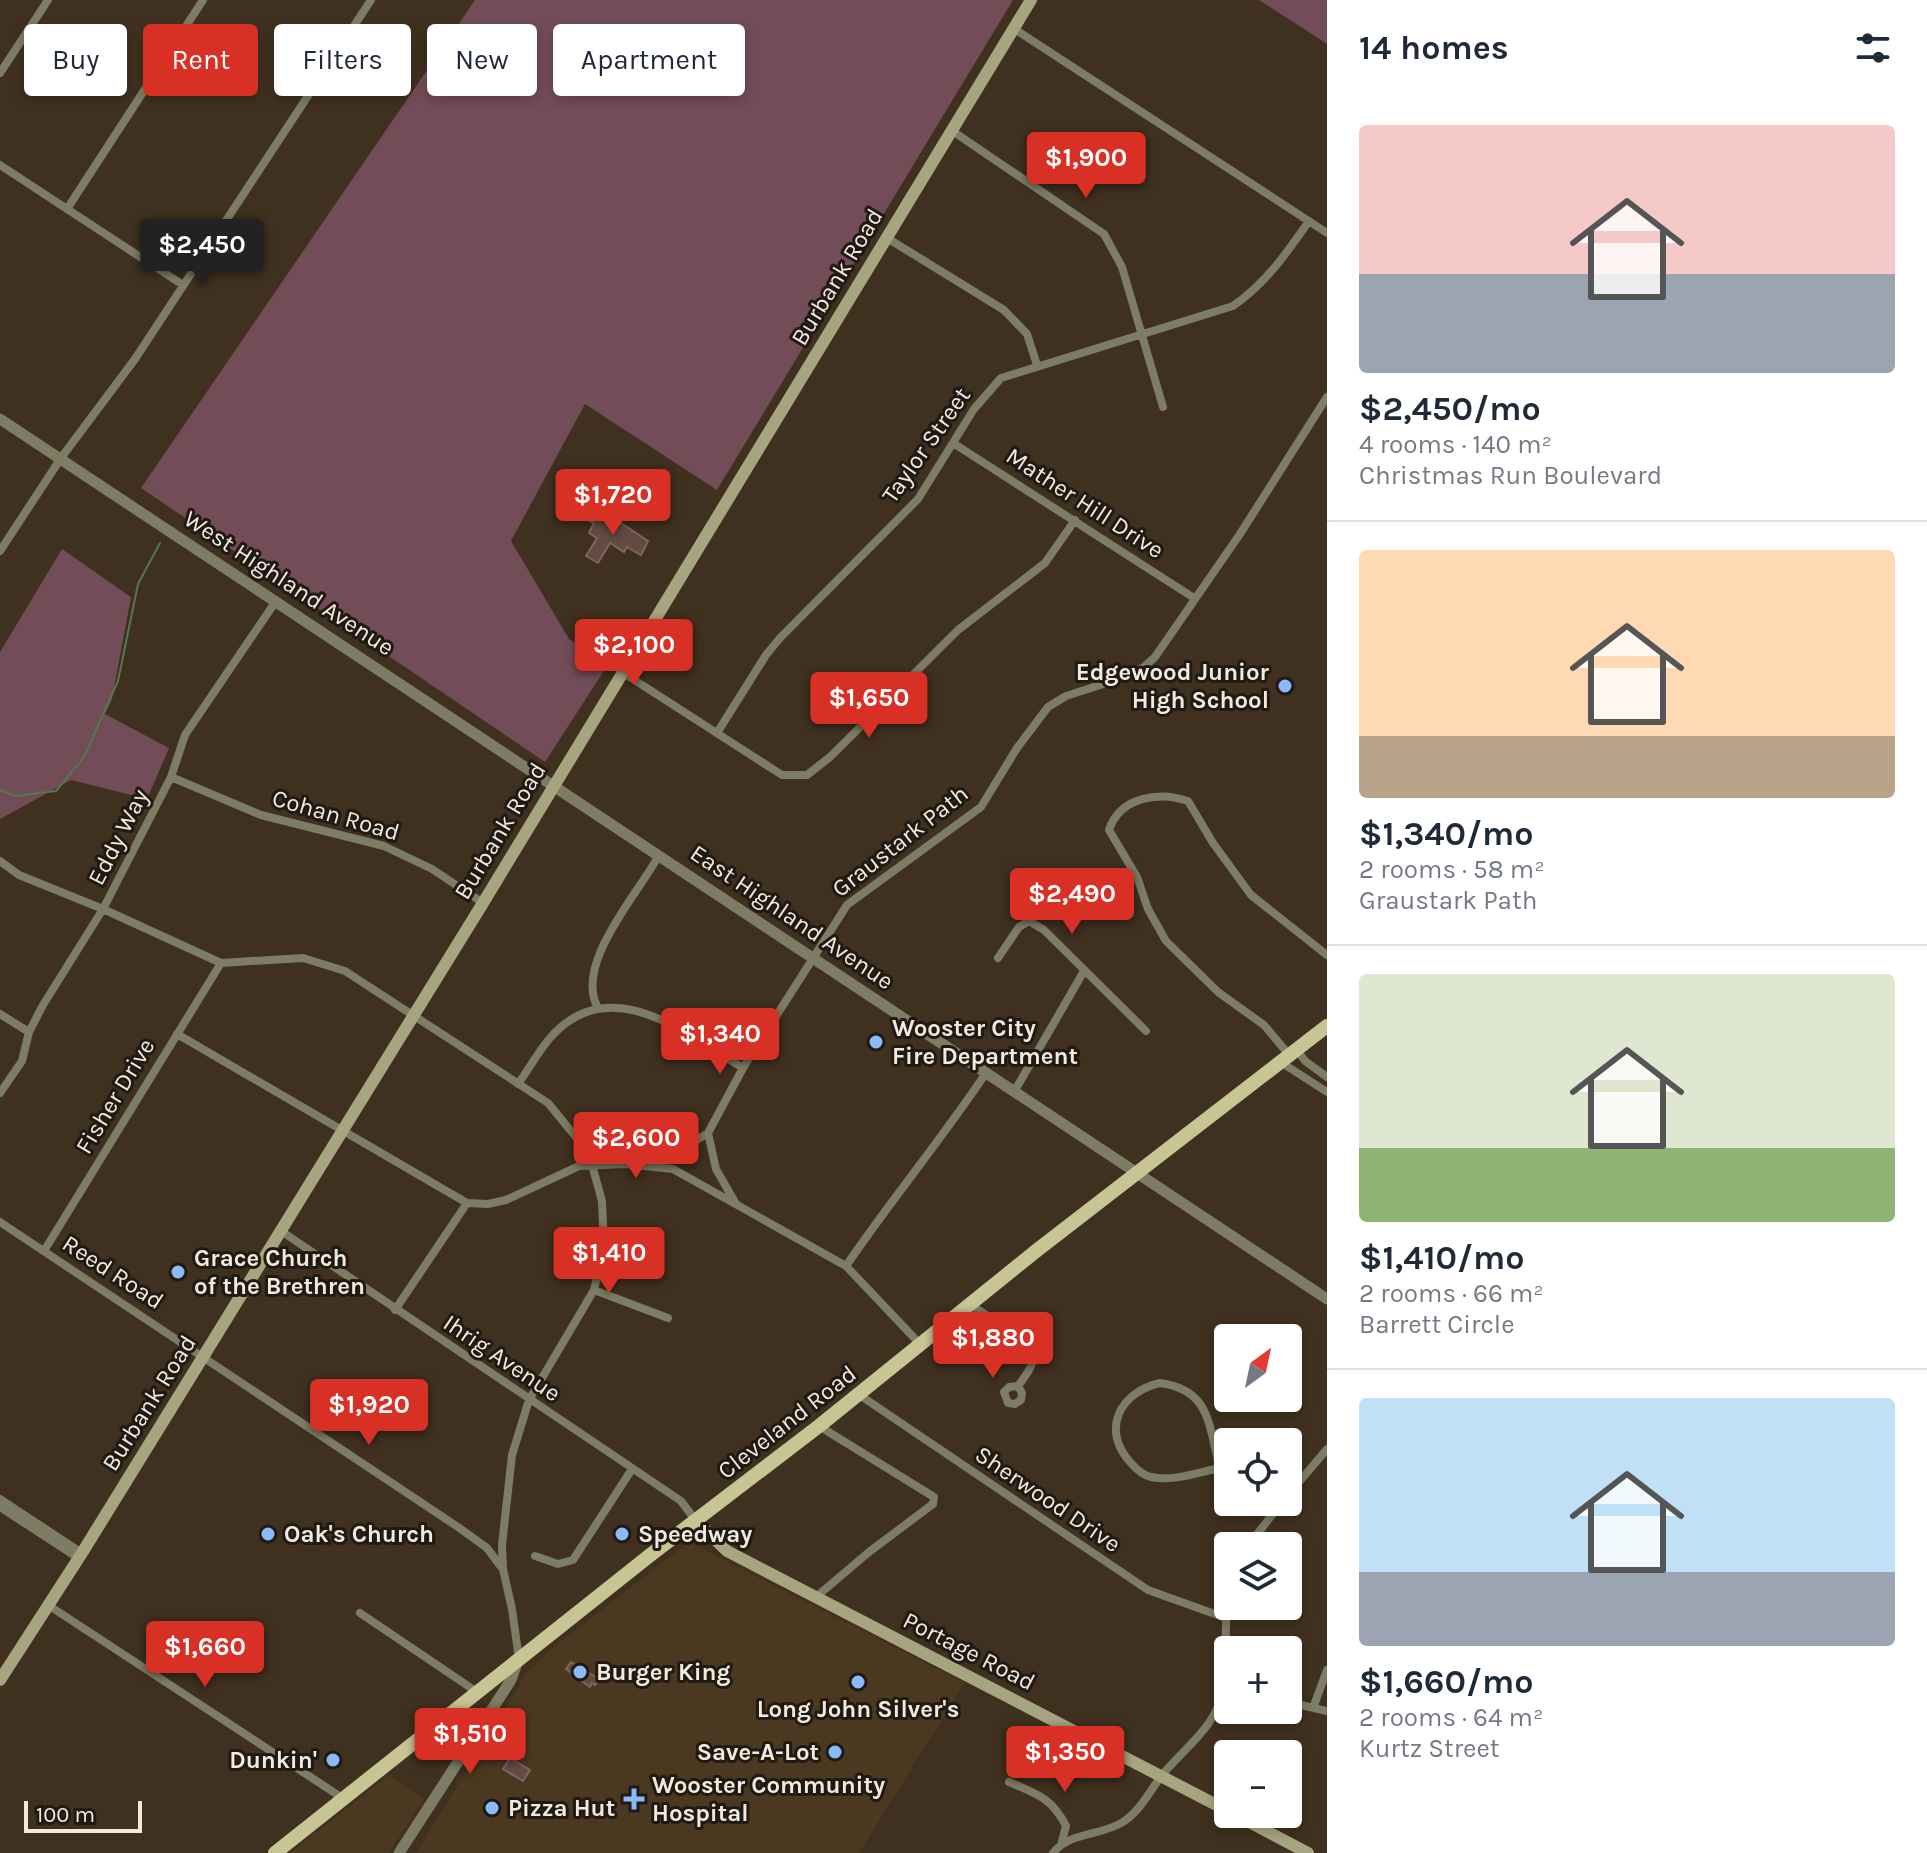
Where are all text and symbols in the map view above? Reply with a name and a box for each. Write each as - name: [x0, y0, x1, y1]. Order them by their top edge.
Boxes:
- chip: Buy: [24, 24, 127, 96]
- chip: Rent: [143, 24, 258, 96]
- chip: Filters: [274, 24, 411, 96]
- chip: New: [427, 24, 537, 96]
- chip: Apartment: [553, 24, 745, 96]
- icon: filters: [1851, 26, 1895, 70]
- text: 14 homes: [1359, 28, 1509, 68]
- pin: $1,900: [1021, 132, 1151, 200]
- text: $1,900: [1045, 142, 1127, 173]
- icon: home: [1555, 177, 1699, 321]
- street label: Burbank Road: [785, 204, 889, 350]
- pin: $2,450: [137, 219, 267, 287]
- text: $2,450: [158, 229, 246, 260]
- street label: Taylor Street: [876, 382, 976, 508]
- text: $2,450/mo: [1359, 389, 1541, 429]
- text: 4 rooms · 140 m²: [1359, 429, 1552, 460]
- street label: Mather Hill Drive: [1001, 442, 1169, 564]
- text: Christmas Run Boulevard: [1359, 460, 1662, 491]
- pin: $1,720: [548, 469, 678, 537]
- text: $1,720: [574, 479, 652, 510]
- street label: West Highland Avenue: [179, 505, 399, 661]
- icon: home: [1555, 602, 1699, 746]
- pin: $2,100: [569, 619, 699, 687]
- text: $2,100: [593, 629, 675, 660]
- place label: Edgewood Junior High School: [1076, 658, 1270, 714]
- pin: $1,650: [804, 672, 934, 740]
- marker: Edgewood Junior High School: [1276, 677, 1294, 695]
- text: $1,650: [828, 682, 910, 713]
- street label: Burbank Road: [448, 758, 552, 904]
- street label: Graustark Path: [827, 779, 973, 903]
- street label: Cohan Road: [269, 783, 403, 847]
- street label: Eddy Way: [82, 784, 154, 890]
- text: $1,340/mo: [1359, 814, 1534, 854]
- street label: East Highland Avenue: [685, 839, 899, 995]
- text: 2 rooms · 58 m²: [1359, 854, 1545, 885]
- pin: $2,490: [1007, 868, 1137, 936]
- text: $2,490: [1028, 878, 1116, 909]
- text: Graustark Path: [1359, 885, 1537, 916]
- pin: $1,340: [655, 1008, 785, 1076]
- place label: Wooster City Fire Department: [892, 1014, 1078, 1070]
- text: $1,340: [679, 1018, 761, 1049]
- icon: home: [1555, 1026, 1699, 1170]
- street label: Fisher Drive: [70, 1033, 160, 1159]
- marker: Wooster City Fire Department: [867, 1033, 885, 1051]
- pin: $2,600: [571, 1112, 701, 1180]
- text: $2,600: [592, 1122, 680, 1153]
- pin: $1,410: [544, 1227, 674, 1295]
- street label: Reed Road: [57, 1229, 169, 1315]
- text: $1,410: [572, 1237, 646, 1268]
- text: $1,410/mo: [1359, 1238, 1525, 1278]
- place label: Grace Church of the Brethren: [194, 1244, 365, 1300]
- marker: Grace Church of the Brethren: [169, 1263, 187, 1281]
- text: 2 rooms · 66 m²: [1359, 1278, 1544, 1309]
- street label: Ihrig Avenue: [438, 1309, 566, 1407]
- text: Barrett Circle: [1359, 1309, 1514, 1340]
- pin: $1,880: [928, 1312, 1058, 1380]
- text: $1,880: [951, 1322, 1035, 1353]
- north arrow: [1214, 1324, 1302, 1412]
- map controls: [1214, 1324, 1302, 1828]
- street label: Burbank Road: [96, 1330, 202, 1476]
- street label: Cleveland Road: [712, 1359, 862, 1485]
- pin: $1,920: [304, 1379, 434, 1447]
- text: $1,920: [328, 1389, 410, 1420]
- button: locate: [1214, 1428, 1302, 1516]
- street label: Sherwood Drive: [970, 1440, 1126, 1558]
- icon: home: [1555, 1450, 1699, 1594]
- place label: Oak's Church: [284, 1520, 434, 1548]
- place label: Speedway: [638, 1520, 752, 1548]
- marker: Oak's Church: [259, 1525, 277, 1543]
- marker: Speedway: [613, 1525, 631, 1543]
- button: layers: [1214, 1532, 1302, 1620]
- street label: Portage Road: [898, 1606, 1040, 1696]
- pin: $1,660: [140, 1621, 270, 1689]
- text: $1,660: [164, 1631, 246, 1662]
- button: +: [1214, 1636, 1302, 1724]
- place label: Burger King: [596, 1658, 731, 1686]
- text: $1,660/mo: [1359, 1662, 1533, 1702]
- marker: Burger King: [571, 1663, 589, 1681]
- marker: Long John Silver's: [849, 1673, 867, 1691]
- place label: Long John Silver's: [757, 1695, 959, 1723]
- text: 2 rooms · 64 m²: [1359, 1702, 1543, 1733]
- pin: $1,510: [405, 1708, 535, 1776]
- text: $1,510: [433, 1718, 507, 1749]
- pin: $1,350: [1000, 1726, 1130, 1794]
- text: Kurtz Street: [1359, 1733, 1500, 1764]
- text: $1,350: [1024, 1736, 1106, 1767]
- place label: Save-A-Lot: [697, 1738, 819, 1766]
- button: −: [1214, 1740, 1302, 1828]
- marker: Save-A-Lot: [826, 1743, 844, 1761]
- place label: Dunkin': [229, 1746, 317, 1774]
- marker: Dunkin': [324, 1751, 342, 1769]
- place label: Wooster Community Hospital: [652, 1771, 885, 1827]
- marker: Wooster Community Hospital: [623, 1788, 645, 1810]
- place label: Pizza Hut: [508, 1794, 615, 1822]
- scale bar: [24, 1797, 142, 1833]
- marker: Pizza Hut: [483, 1799, 501, 1817]
- text: 100 m: [36, 1802, 95, 1828]

